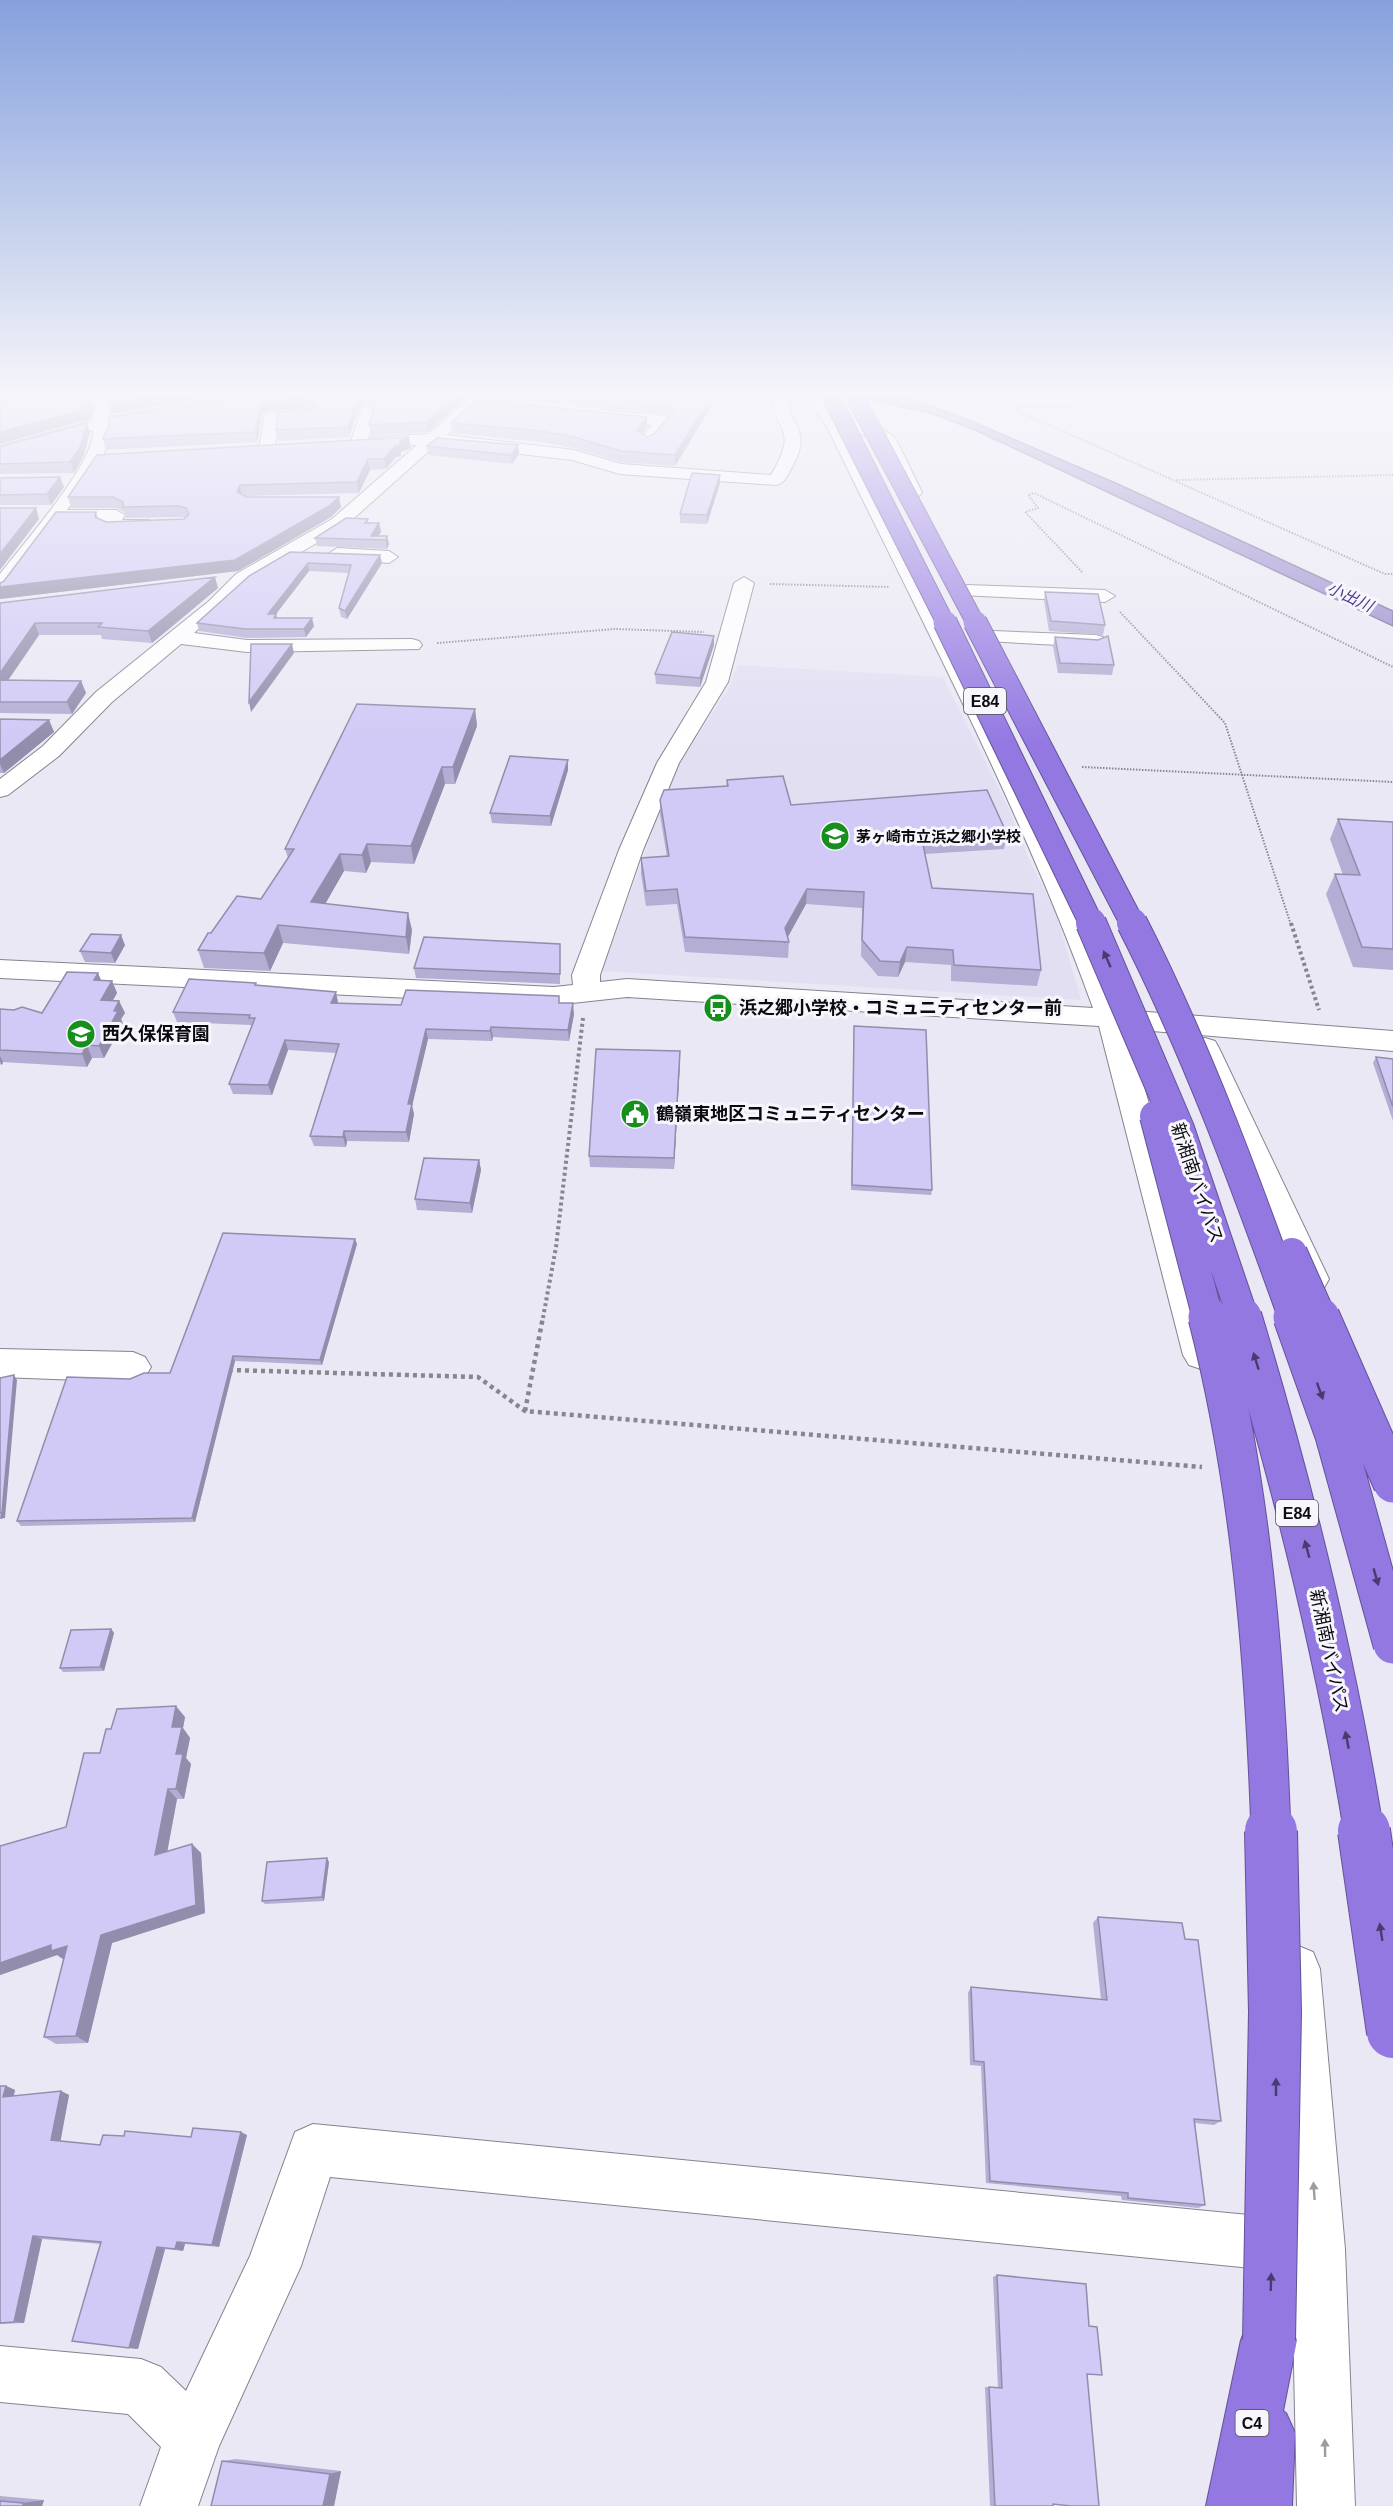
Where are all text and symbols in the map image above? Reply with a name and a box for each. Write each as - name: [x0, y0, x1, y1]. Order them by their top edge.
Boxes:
- water label: 小出川: [1325, 579, 1377, 616]
- road number: E84: [964, 688, 1006, 714]
- school or university icon: 茅ヶ崎市立浜之郷小学校: [819, 820, 851, 852]
- place label: 茅ヶ崎市立浜之郷小学校: [856, 828, 1021, 845]
- one-way arrow: [1103, 951, 1112, 968]
- bus stop icon: 浜之郷小学校・コミュニティセンター前: [702, 992, 734, 1024]
- place label: 浜之郷小学校・コミュニティセンター前: [739, 998, 1062, 1018]
- school or university icon: 西久保保育園: [65, 1018, 97, 1050]
- place label: 西久保保育園: [102, 1024, 210, 1044]
- public building icon: 鶴嶺東地区コミュニティセンター: [619, 1098, 651, 1130]
- place label: 鶴嶺東地区コミュニティセンター: [656, 1104, 925, 1124]
- street label: 新湘南バイパス: [1167, 1120, 1227, 1246]
- one-way arrow: [1251, 1352, 1260, 1370]
- one-way arrow: [1315, 1382, 1325, 1400]
- road number: E84: [1276, 1500, 1318, 1526]
- one-way arrow: [1301, 1540, 1311, 1558]
- one-way arrow: [1372, 1568, 1381, 1586]
- street label: 新湘南バイパス: [1306, 1587, 1352, 1715]
- one-way arrow: [1342, 1730, 1351, 1749]
- one-way arrow: [1376, 1922, 1385, 1941]
- one-way arrow: [1271, 2077, 1281, 2096]
- one-way arrow: [1309, 2181, 1319, 2200]
- one-way arrow: [1266, 2272, 1276, 2291]
- road number: C4: [1236, 2410, 1268, 2436]
- one-way arrow: [1320, 2438, 1330, 2457]

